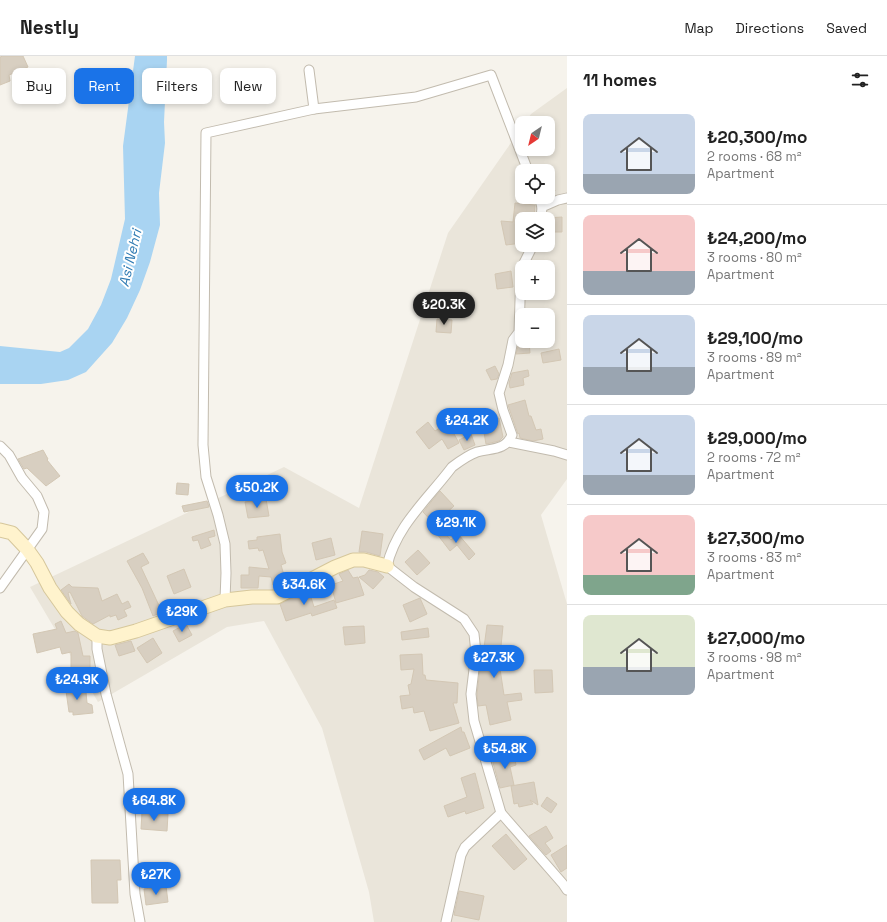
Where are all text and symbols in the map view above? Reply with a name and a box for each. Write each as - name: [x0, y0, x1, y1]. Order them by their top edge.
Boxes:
- text: Nestly: [20, 15, 79, 40]
- text: Map: [684, 19, 714, 37]
- text: Directions: [736, 19, 804, 37]
- text: Saved: [826, 19, 867, 37]
- chip: Buy: [12, 68, 66, 104]
- chip: Rent: [74, 68, 134, 104]
- chip: Filters: [142, 68, 212, 104]
- chip: New: [220, 68, 276, 104]
- text: 11 homes: [583, 69, 657, 91]
- icon: filters: [849, 69, 871, 91]
- north arrow: [515, 116, 555, 156]
- map controls: [515, 116, 555, 348]
- text: ₺20,300/mo: [707, 126, 807, 148]
- icon: home: [615, 130, 663, 178]
- text: 2 rooms · 68 m²: [707, 148, 801, 165]
- button: locate: [515, 164, 555, 204]
- text: Apartment: [707, 165, 775, 182]
- button: layers: [515, 212, 555, 252]
- water label: Asi Nehri: [115, 226, 146, 288]
- text: ₺24,200/mo: [707, 227, 807, 249]
- icon: home: [615, 231, 663, 279]
- text: 3 rooms · 80 m²: [707, 249, 802, 266]
- button: +: [515, 260, 555, 300]
- text: Apartment: [707, 266, 775, 283]
- pin: ₺20.3K: [411, 292, 477, 326]
- text: ₺20.3K: [422, 296, 466, 313]
- button: −: [515, 308, 555, 348]
- text: ₺29,100/mo: [707, 327, 803, 349]
- icon: home: [615, 331, 663, 379]
- text: 3 rooms · 89 m²: [707, 349, 801, 366]
- text: Apartment: [707, 366, 775, 383]
- pin: ₺24.2K: [434, 408, 500, 442]
- text: ₺24.2K: [445, 412, 489, 429]
- text: ₺29,000/mo: [707, 427, 807, 449]
- icon: home: [615, 431, 663, 479]
- text: 2 rooms · 72 m²: [707, 449, 800, 466]
- text: Apartment: [707, 466, 775, 483]
- pin: ₺50.2K: [224, 475, 290, 509]
- text: ₺50.2K: [235, 479, 279, 496]
- pin: ₺29.1K: [423, 510, 489, 544]
- text: ₺29.1K: [436, 514, 476, 531]
- text: ₺27,300/mo: [707, 527, 805, 549]
- icon: home: [615, 531, 663, 579]
- text: 3 rooms · 83 m²: [707, 549, 801, 566]
- text: Apartment: [707, 566, 775, 583]
- pin: ₺34.6K: [271, 572, 337, 606]
- text: ₺34.6K: [282, 576, 326, 593]
- pin: ₺29K: [158, 599, 206, 633]
- text: ₺29K: [166, 603, 198, 620]
- text: ₺27,000/mo: [707, 627, 805, 649]
- icon: home: [615, 631, 663, 679]
- pin: ₺27.3K: [461, 645, 527, 679]
- text: ₺27.3K: [473, 649, 515, 666]
- text: 3 rooms · 98 m²: [707, 649, 801, 666]
- text: Apartment: [707, 666, 775, 683]
- pin: ₺24.9K: [44, 667, 110, 701]
- text: ₺24.9K: [55, 671, 99, 688]
- pin: ₺54.8K: [472, 736, 538, 770]
- text: ₺54.8K: [483, 740, 527, 757]
- pin: ₺64.8K: [121, 788, 187, 822]
- text: ₺64.8K: [132, 792, 176, 809]
- pin: ₺27K: [132, 862, 180, 896]
- text: ₺27K: [141, 866, 171, 883]

